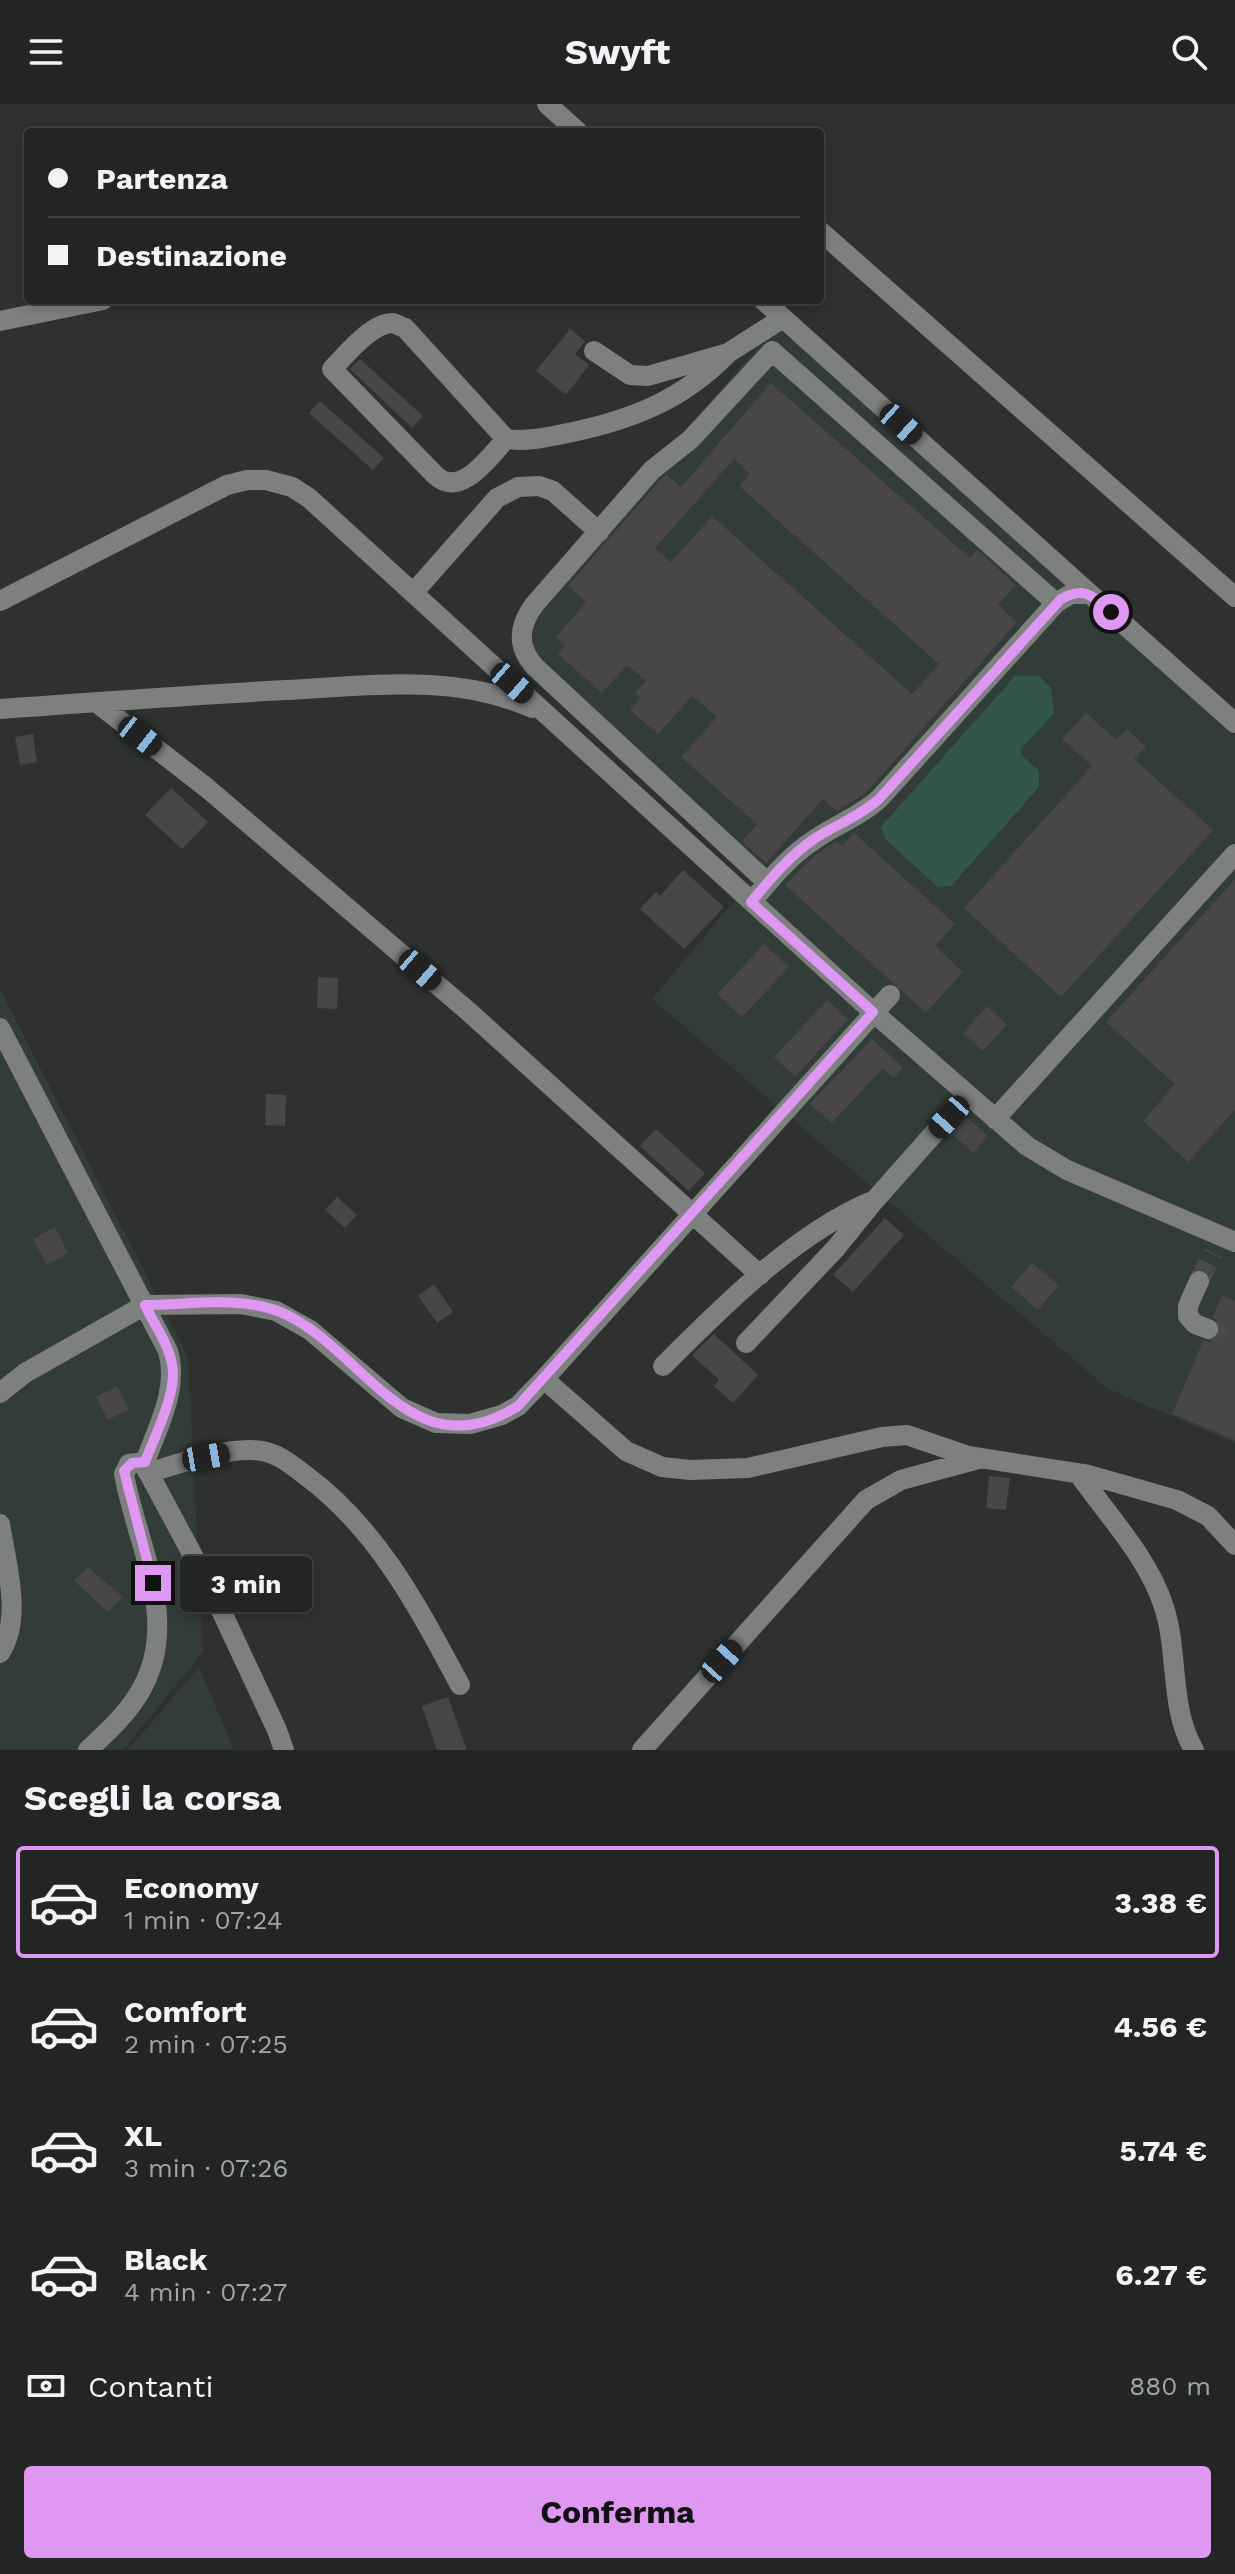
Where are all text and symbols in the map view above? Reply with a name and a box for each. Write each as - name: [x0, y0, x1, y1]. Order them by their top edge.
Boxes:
- icon: menu: [24, 30, 68, 74]
- icon: search: [1167, 30, 1211, 74]
- text: Swyft: [565, 31, 670, 73]
- text: Partenza: [96, 161, 228, 196]
- text: Destinazione: [96, 238, 287, 273]
- car: [875, 399, 927, 449]
- route start: [1093, 594, 1129, 630]
- car: [486, 658, 538, 708]
- car: [114, 712, 166, 760]
- car: [394, 945, 446, 995]
- car: [924, 1091, 974, 1143]
- car: [180, 1441, 232, 1473]
- callout: 3 min: [181, 1555, 313, 1611]
- route end: [135, 1565, 171, 1601]
- text: 3 min: [210, 1569, 282, 1599]
- car: [697, 1635, 747, 1687]
- text: Scegli la corsa: [24, 1777, 281, 1819]
- icon: car: [28, 1866, 100, 1938]
- text: Economy: [124, 1870, 259, 1905]
- text: 3.38 €: [1114, 1885, 1207, 1920]
- text: 1 min · 07:24: [124, 1905, 283, 1935]
- icon: car: [28, 1990, 100, 2062]
- text: Comfort: [124, 1994, 246, 2029]
- text: 4.56 €: [1113, 2009, 1207, 2044]
- text: 2 min · 07:25: [124, 2029, 288, 2059]
- icon: car: [28, 2114, 100, 2186]
- text: XL: [124, 2118, 162, 2153]
- text: 5.74 €: [1119, 2133, 1207, 2168]
- text: 3 min · 07:26: [124, 2153, 288, 2183]
- icon: car: [28, 2238, 100, 2310]
- text: Black: [124, 2242, 208, 2277]
- text: 6.27 €: [1115, 2257, 1207, 2292]
- text: 4 min · 07:27: [124, 2277, 287, 2307]
- icon: cash: [24, 2364, 68, 2408]
- text: Contanti: [88, 2369, 213, 2404]
- text: 880 m: [1129, 2371, 1211, 2401]
- button: Conferma: [24, 2466, 1211, 2558]

